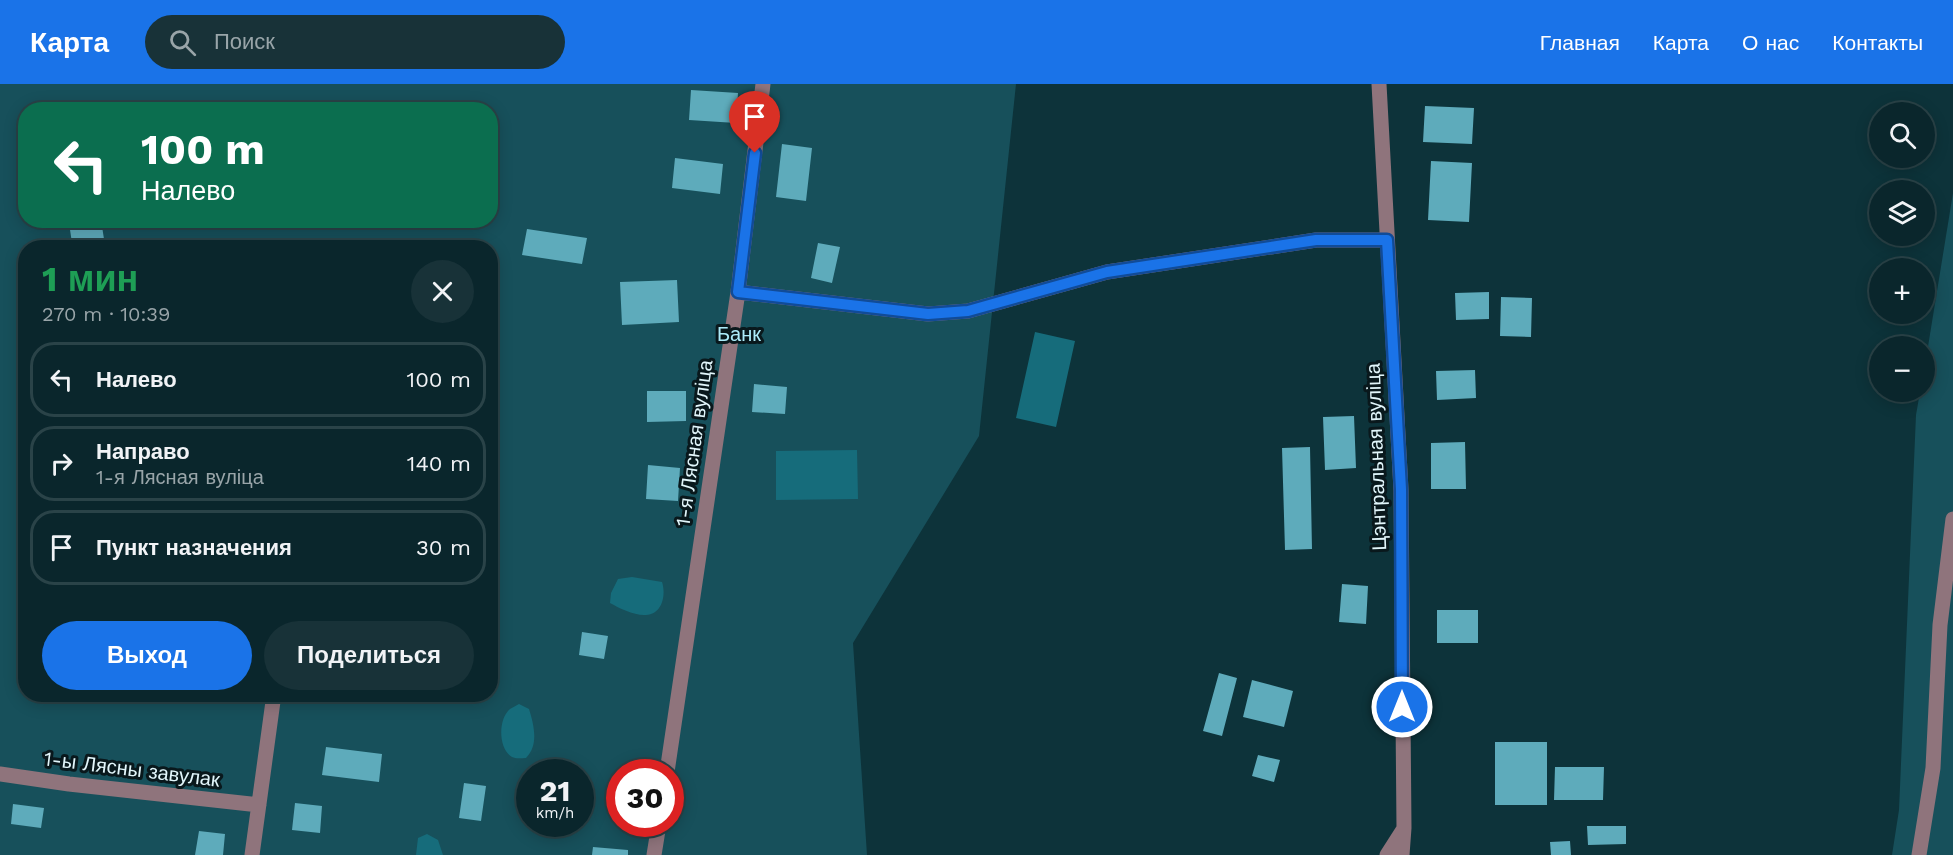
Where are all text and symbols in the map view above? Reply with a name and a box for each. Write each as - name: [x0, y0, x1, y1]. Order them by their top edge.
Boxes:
- search box: [145, 15, 565, 69]
- text: Карта: [30, 26, 109, 59]
- icon: search: [166, 26, 199, 59]
- text: Поиск: [214, 29, 275, 54]
- text: Главная: [1540, 30, 1620, 55]
- text: Карта: [1653, 30, 1709, 55]
- text: О нас: [1742, 30, 1799, 55]
- text: Контакты: [1832, 30, 1923, 55]
- pin: [729, 91, 780, 153]
- icon: arrive: [738, 100, 771, 133]
- map controls: [1869, 102, 1935, 402]
- button: search: [1869, 102, 1935, 168]
- text: 100 m: [141, 125, 265, 174]
- icon: left: [42, 126, 120, 204]
- text: Налево: [141, 175, 235, 207]
- button: layers: [1869, 180, 1935, 246]
- text: 1 мин: [42, 258, 138, 300]
- button: +: [1869, 258, 1935, 324]
- button: close: [411, 260, 474, 323]
- text: 270 m · 10:39: [42, 302, 170, 326]
- park label: Банк: [717, 322, 761, 346]
- button: −: [1869, 336, 1935, 402]
- street label: 1-я Лясная вуліца: [670, 357, 718, 528]
- street label: Цэнтральная вуліца: [1361, 362, 1391, 551]
- icon: left: [45, 363, 78, 396]
- text: Налево: [96, 367, 177, 392]
- text: 100 m: [407, 367, 471, 392]
- text: Направо: [96, 439, 190, 464]
- icon: right: [45, 447, 78, 480]
- text: 140 m: [407, 451, 471, 476]
- text: 1-я Лясная вуліца: [96, 465, 264, 489]
- icon: arrive: [45, 531, 78, 564]
- text: Пункт назначения: [96, 535, 292, 560]
- text: 30 m: [416, 535, 471, 560]
- button: Выход: [42, 621, 252, 690]
- button: Поделиться: [264, 621, 474, 690]
- position arrow: [1370, 675, 1434, 739]
- street label: 1-ы Лясны завулак: [43, 746, 222, 792]
- speed limit sign: 30: [606, 759, 684, 837]
- text: 21: [540, 773, 570, 808]
- text: km/h: [536, 804, 574, 822]

